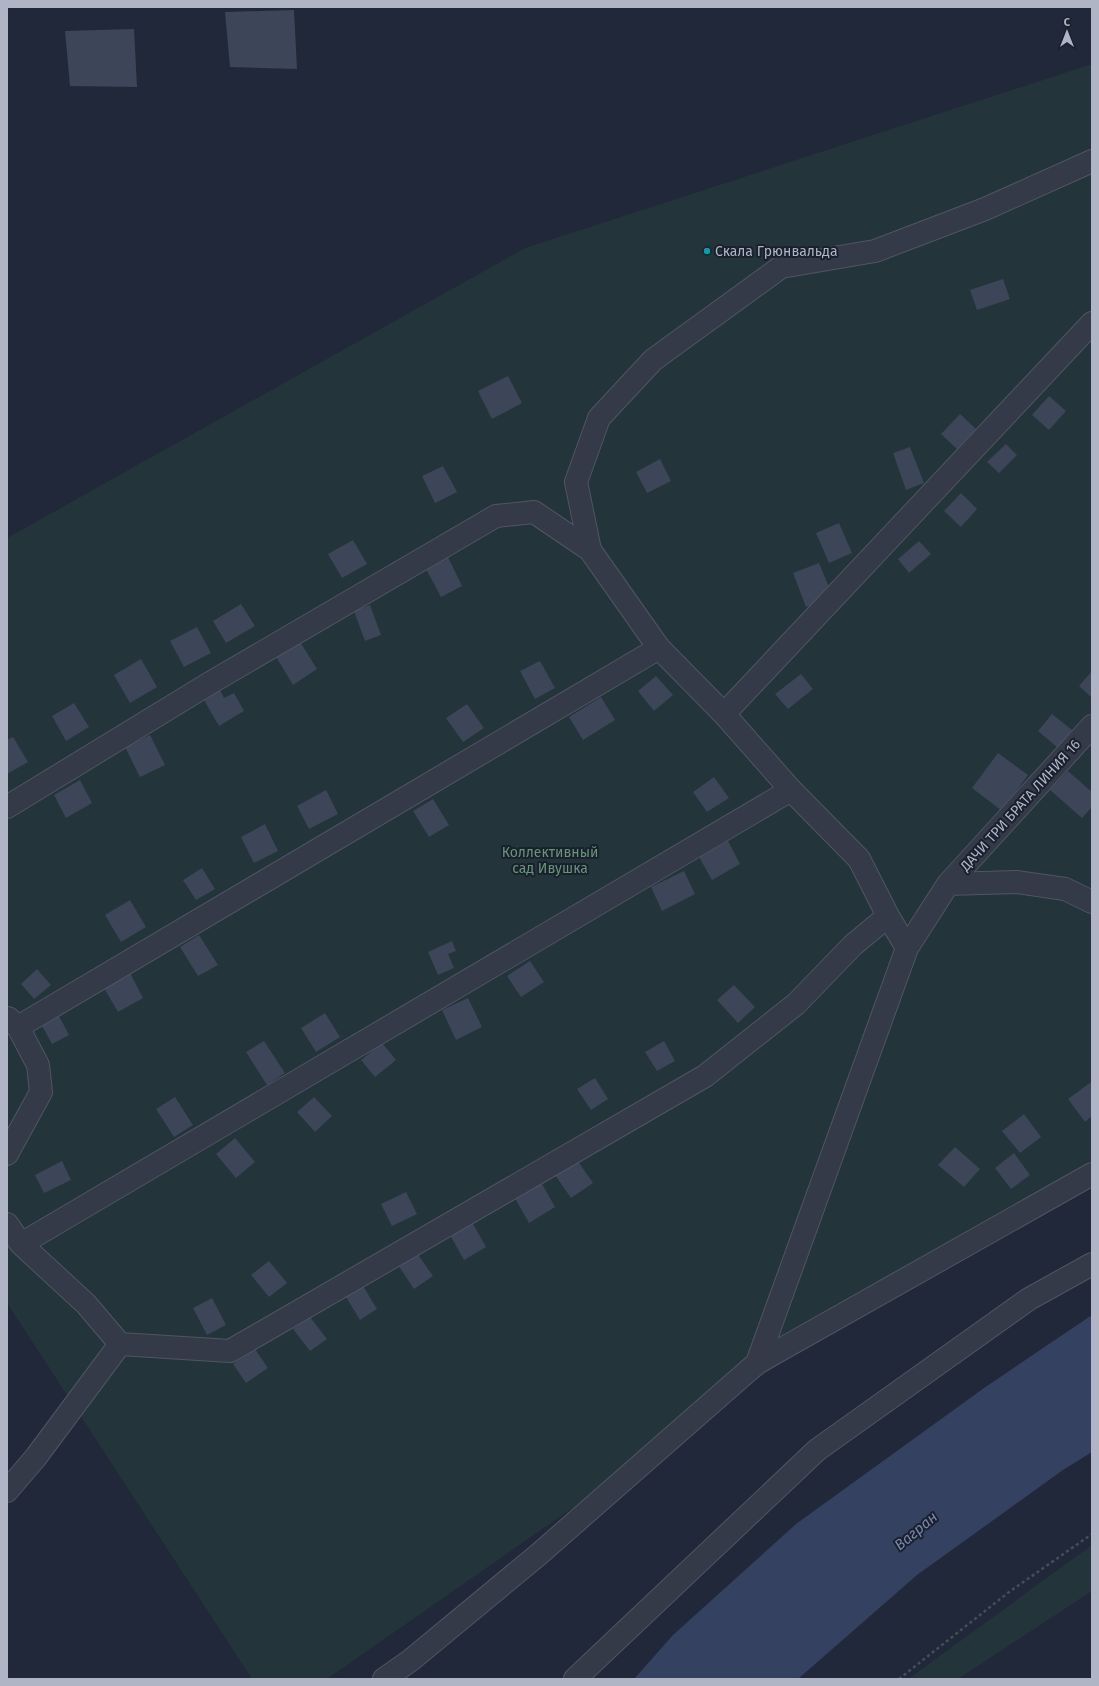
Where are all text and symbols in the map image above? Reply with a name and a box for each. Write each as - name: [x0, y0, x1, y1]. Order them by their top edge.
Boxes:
- north arrow: [1047, 12, 1087, 52]
- text: С: [1064, 16, 1071, 29]
- place label: Скала Грюнвальда: [715, 243, 838, 260]
- marker: Скала Грюнвальда: [702, 246, 712, 256]
- street label: ДАЧИ ТРИ БРАТА ЛИНИЯ 16: [956, 736, 1084, 875]
- park label: Коллективный сад Ивушка: [502, 844, 598, 877]
- water label: Вагран: [891, 1508, 941, 1554]

